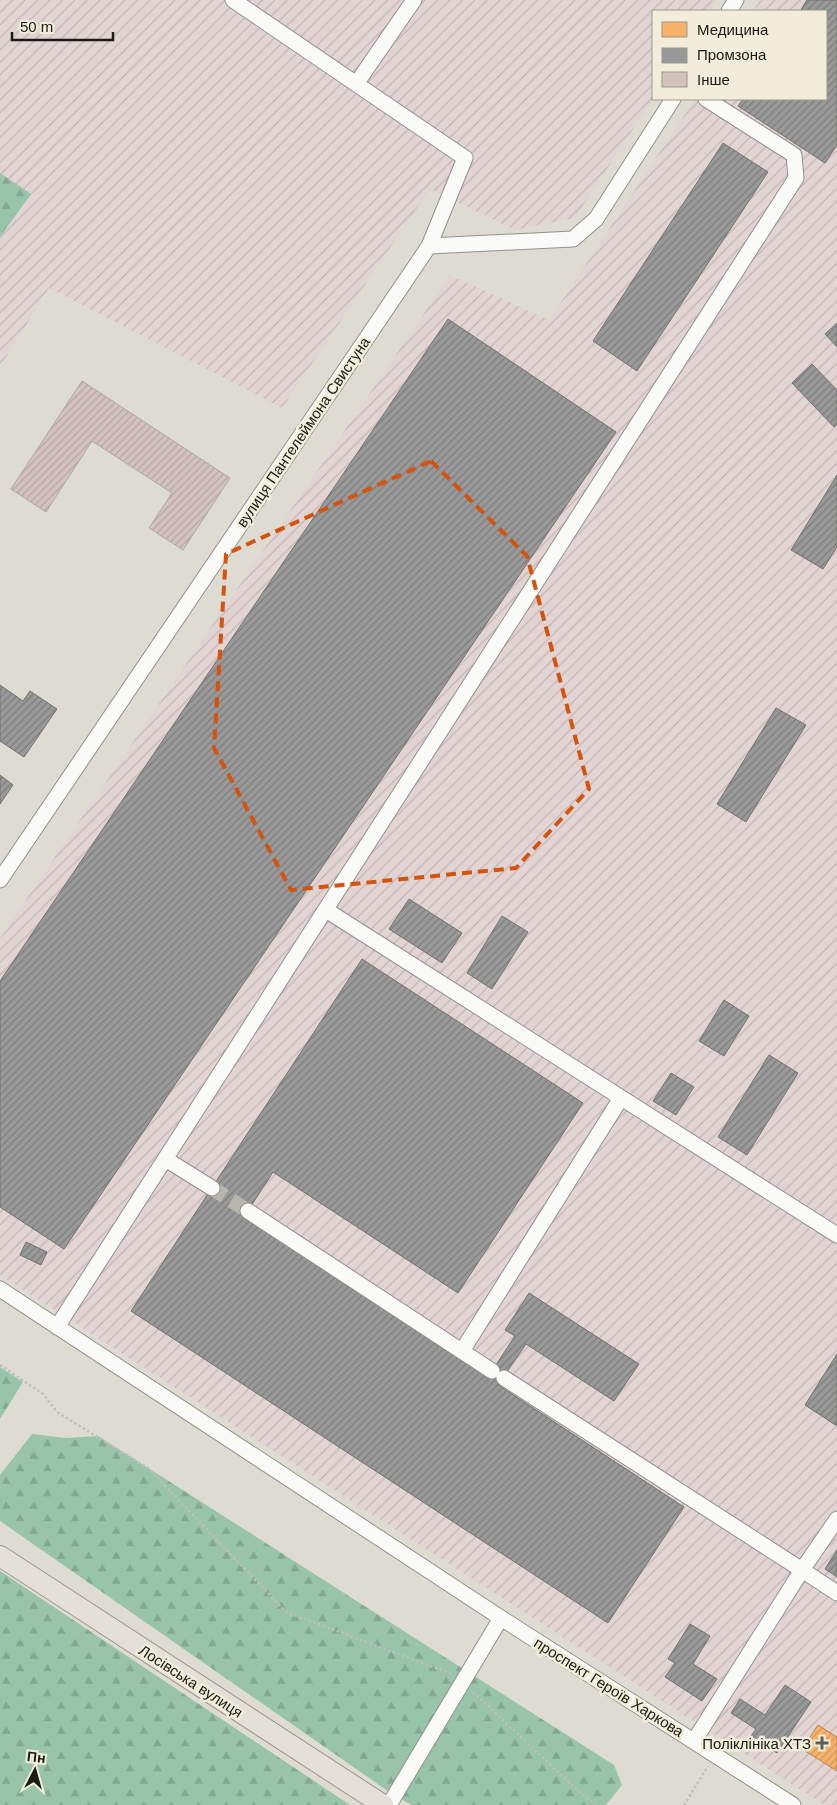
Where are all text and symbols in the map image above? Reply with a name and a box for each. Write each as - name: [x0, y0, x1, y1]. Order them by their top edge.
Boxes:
- scale bar: [12, 10, 114, 42]
- legend: [652, 10, 827, 100]
- text: 50 m: [20, 18, 53, 35]
- text: Медицина: [697, 21, 769, 38]
- text: Промзона: [697, 46, 767, 63]
- text: Інше: [697, 71, 730, 88]
- street label: вулиця Пантелеймона Свистуна: [233, 333, 373, 530]
- street label: проспект Героїв Харкова: [531, 1634, 687, 1740]
- street label: Лосівська вулиця: [136, 1641, 246, 1721]
- place label: Поліклініка ХТЗ: [702, 1735, 811, 1752]
- marker: Поліклініка ХТЗ: [815, 1736, 829, 1750]
- north arrow: [10, 1745, 60, 1795]
- text: Пн: [26, 1748, 46, 1766]

